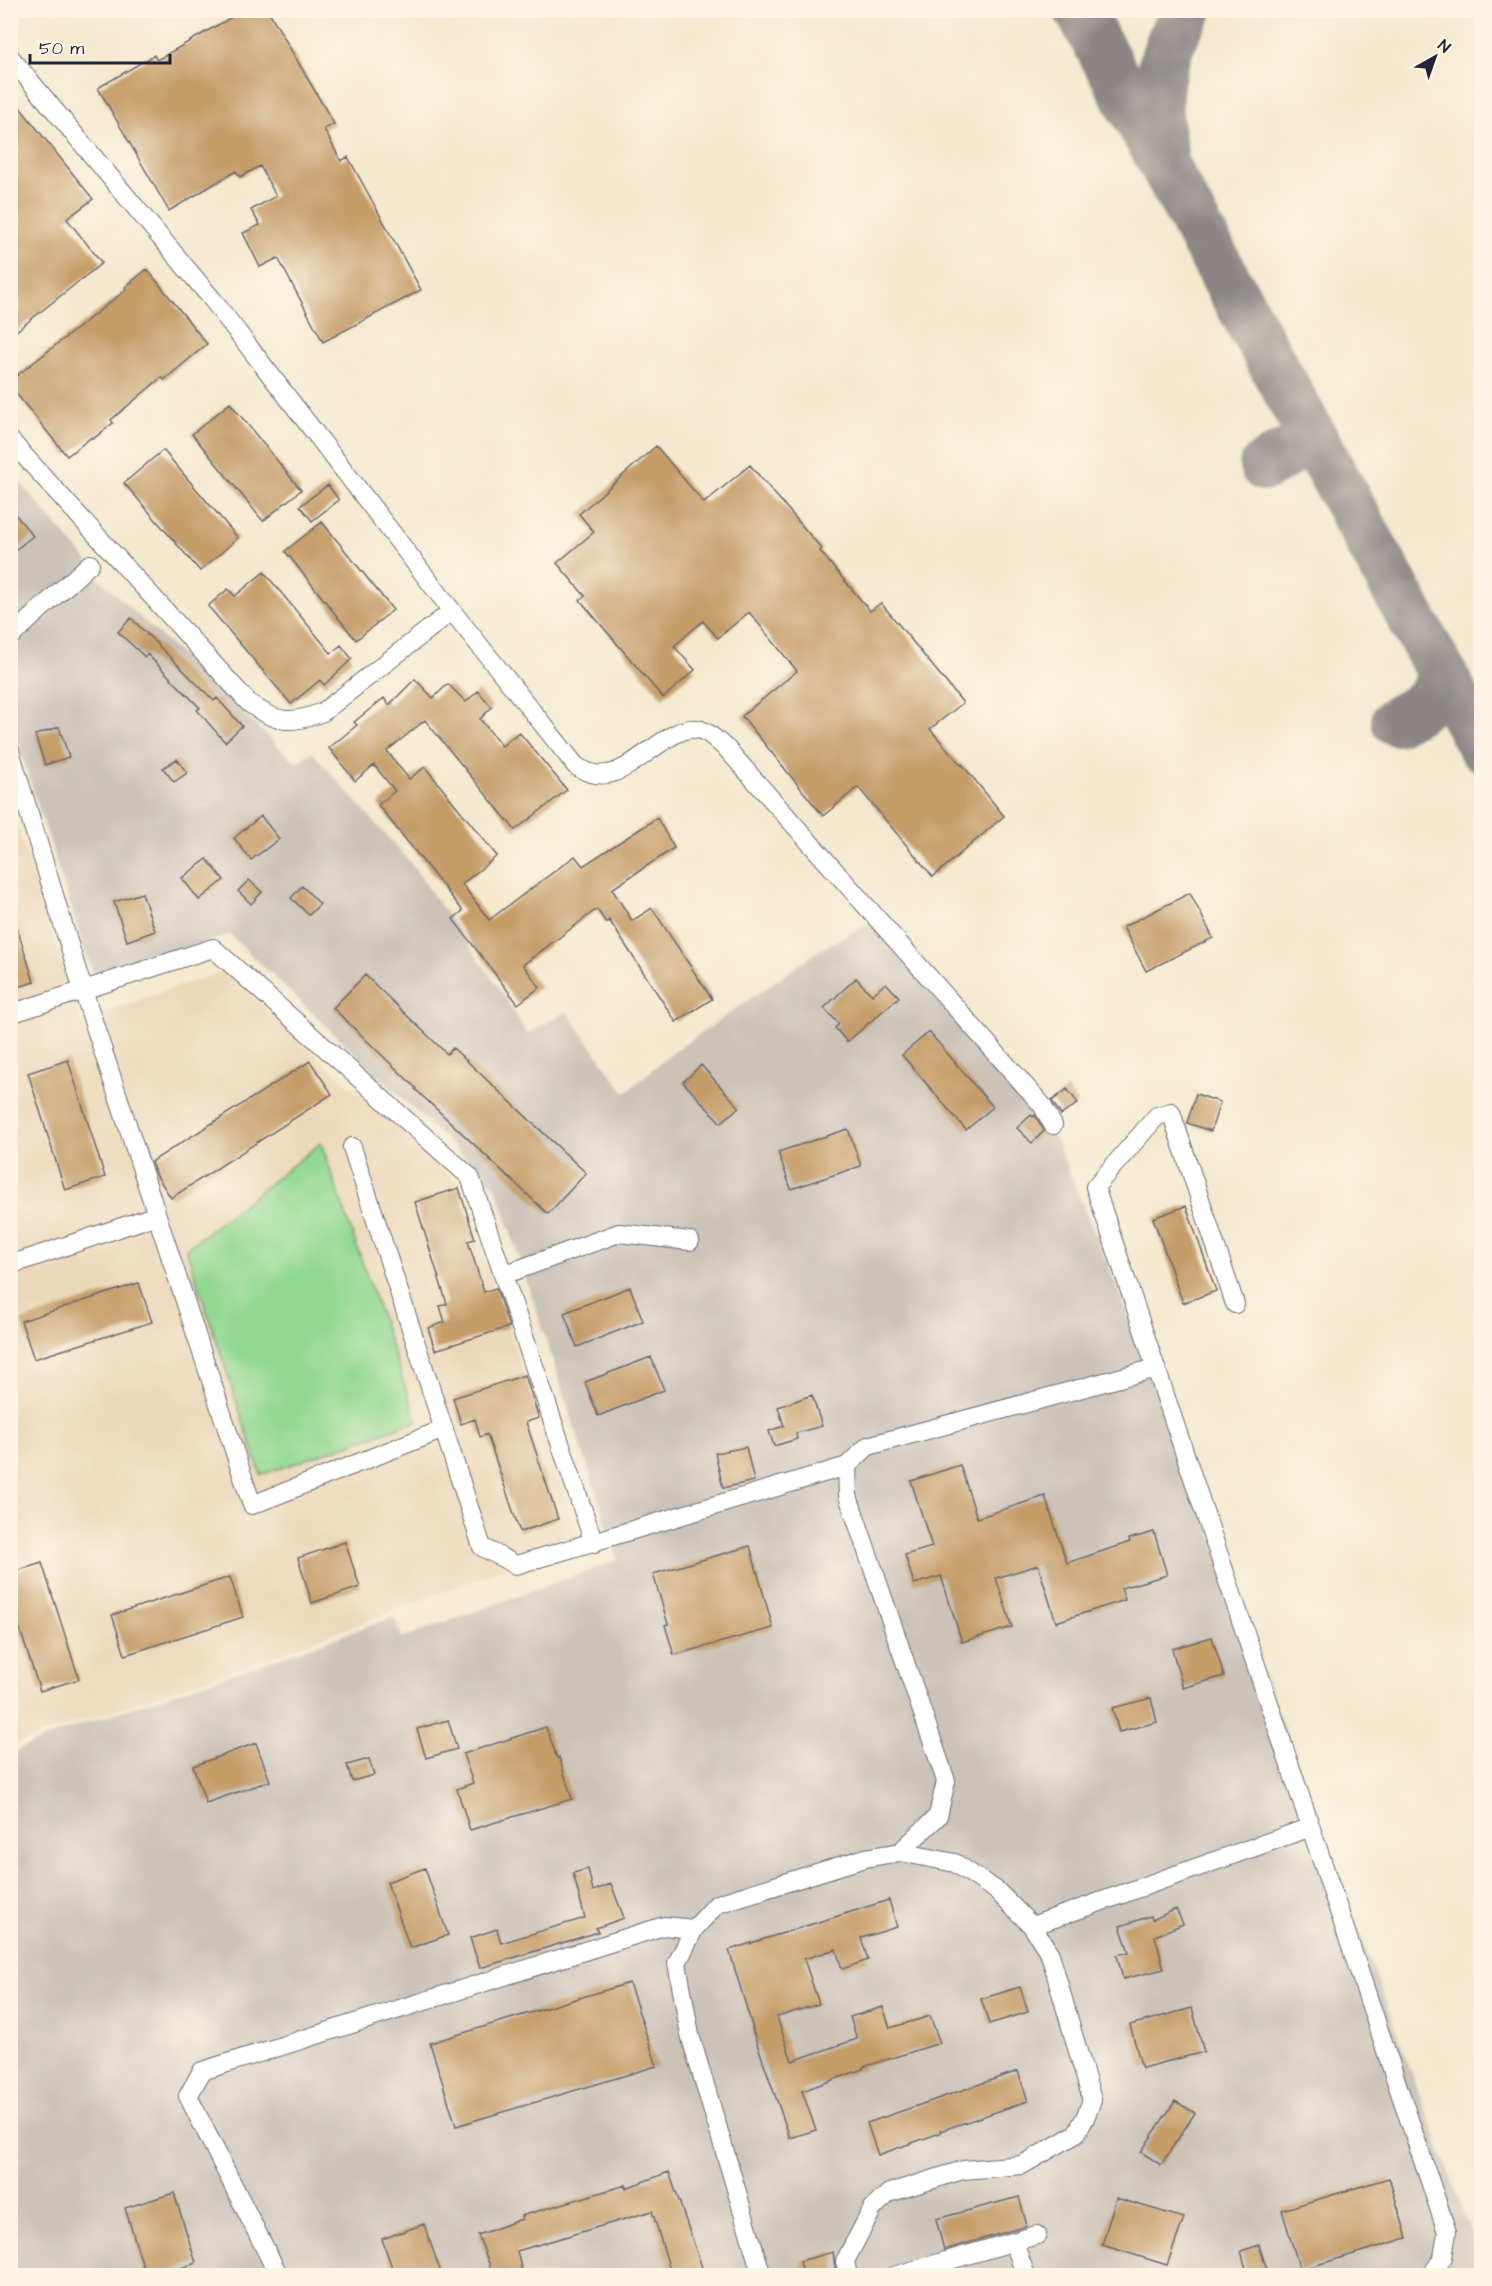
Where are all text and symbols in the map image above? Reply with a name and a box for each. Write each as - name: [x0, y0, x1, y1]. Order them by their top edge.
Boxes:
- scale bar: [30, 27, 170, 65]
- north arrow: [1405, 27, 1465, 87]
- text: N: [1433, 35, 1455, 58]
- text: 50 m: [39, 36, 84, 61]

